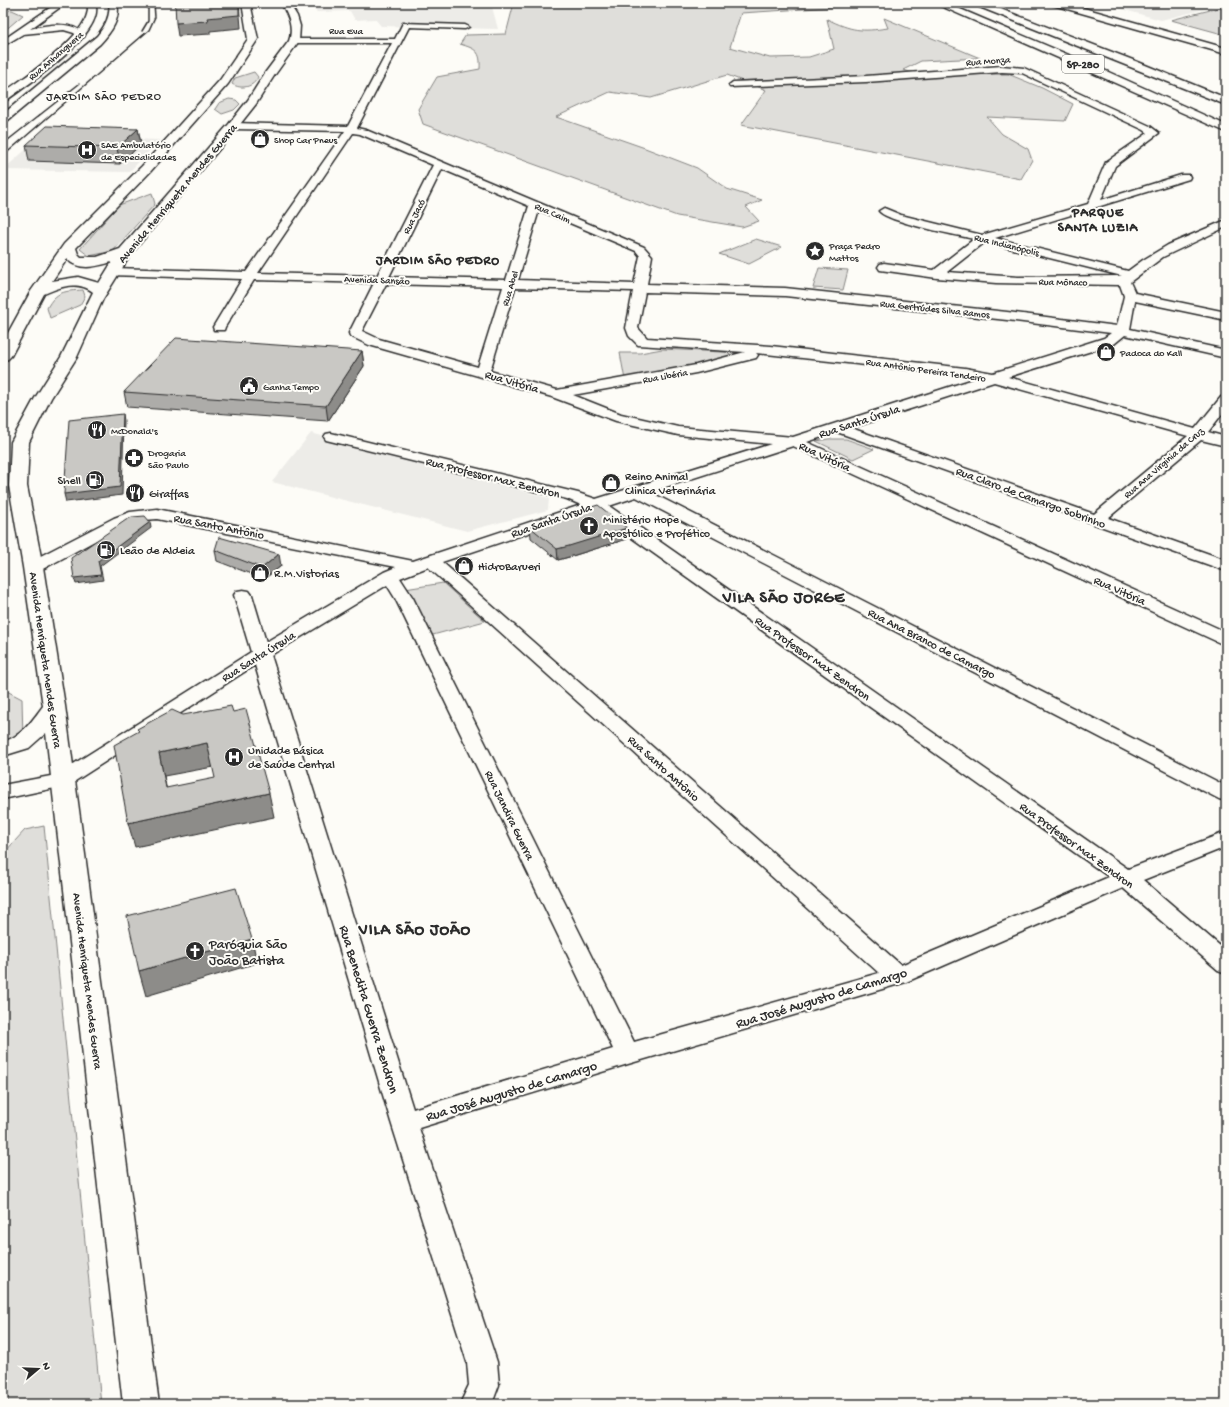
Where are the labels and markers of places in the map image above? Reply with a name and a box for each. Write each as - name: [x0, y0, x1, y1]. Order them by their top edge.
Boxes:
- shop icon: Shop Car Pneus: [249, 128, 271, 150]
- place label: Shop Car Pneus: [274, 135, 337, 147]
- hospital icon: SAE Ambulatório de Especialidades: [76, 139, 98, 161]
- place label: SAE Ambulatório de Especialidades: [101, 140, 176, 164]
- place icon: Praça Pedro Mattos: [804, 240, 826, 262]
- place label: Praça Pedro Mattos: [828, 241, 880, 265]
- shop icon: Padoca do Kall: [1095, 341, 1117, 363]
- place label: Padoca do Kall: [1119, 348, 1182, 360]
- public building icon: Ganha Tempo: [238, 375, 260, 397]
- place label: Ganha Tempo: [263, 382, 319, 394]
- restaurant icon: McDonald's: [86, 419, 108, 441]
- place label: McDonald's: [111, 426, 158, 438]
- pharmacy icon: Drogaria São Paulo: [123, 447, 145, 469]
- place label: Drogaria São Paulo: [147, 448, 189, 472]
- fuel station icon: Shell: [84, 469, 106, 491]
- place label: Reino Animal Clinica Veterinária: [625, 471, 716, 499]
- shop icon: Reino Animal Clinica Veterinária: [600, 472, 622, 494]
- place label: Shell: [58, 475, 81, 489]
- restaurant icon: Giraffas: [124, 482, 146, 504]
- place label: Giraffas: [149, 488, 189, 502]
- place label: Ministério Hope Apostólico e Profético: [603, 514, 710, 542]
- church icon: Ministério Hope Apostólico e Profético: [578, 515, 600, 537]
- fuel station icon: Leão de Aldeia: [95, 539, 117, 561]
- place label: Leão de Aldeia: [120, 545, 195, 559]
- shop icon: HidroBarueri: [453, 555, 475, 577]
- place label: HidroBarueri: [478, 561, 541, 575]
- shop icon: R.M.Vistorias: [249, 562, 271, 584]
- place label: R.M.Vistorias: [274, 568, 339, 582]
- place label: Unidade Básica de Saúde Central: [248, 745, 335, 773]
- hospital icon: Unidade Básica de Saúde Central: [223, 746, 245, 768]
- place label: Paróquia São João Batista: [208, 937, 287, 970]
- church icon: Paróquia São João Batista: [184, 940, 206, 962]

